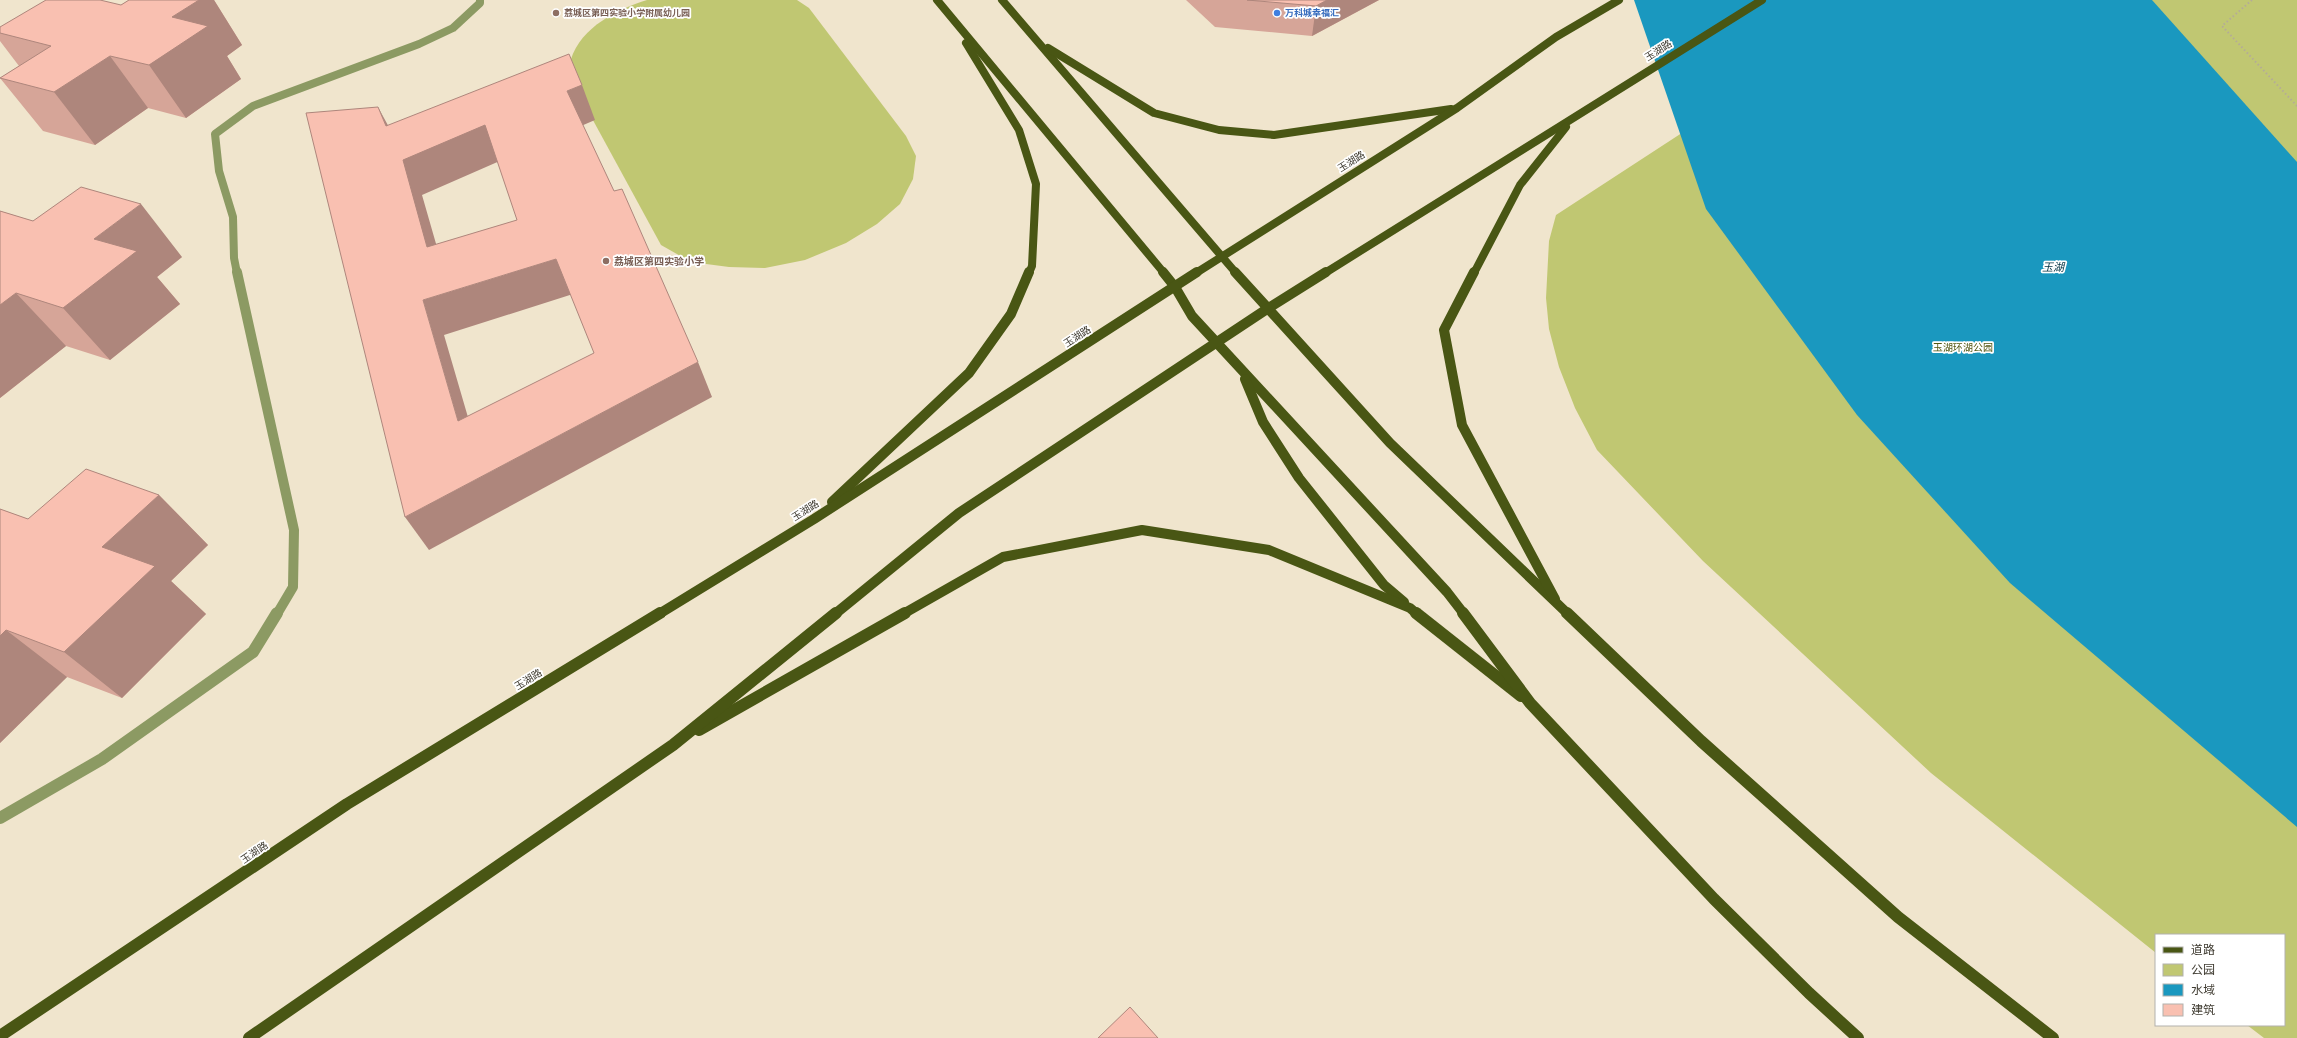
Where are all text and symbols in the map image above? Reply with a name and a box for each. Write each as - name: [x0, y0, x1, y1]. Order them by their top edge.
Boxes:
- place label: 荔城区第四实验小学附属幼儿园: [564, 6, 690, 19]
- place label: 万科城幸福汇: [1285, 6, 1339, 19]
- marker: 荔城区第四实验小学附属幼儿园: [551, 8, 561, 18]
- marker: 万科城幸福汇: [1272, 8, 1282, 18]
- street label: 玉湖路: [1642, 36, 1674, 64]
- street label: 玉湖路: [1335, 147, 1367, 175]
- place label: 荔城区第四实验小学: [614, 254, 704, 268]
- marker: 荔城区第四实验小学: [601, 256, 611, 266]
- water label: 玉湖: [2042, 259, 2066, 274]
- street label: 玉湖路: [1061, 322, 1093, 350]
- park label: 玉湖环湖公园: [1933, 340, 1993, 354]
- street label: 玉湖路: [789, 496, 821, 524]
- street label: 玉湖路: [512, 665, 544, 693]
- street label: 玉湖路: [238, 838, 270, 866]
- legend: [2155, 934, 2285, 1026]
- text: 道路: [2191, 941, 2215, 958]
- text: 公园: [2191, 961, 2215, 978]
- text: 水域: [2191, 981, 2215, 998]
- text: 建筑: [2191, 1001, 2215, 1018]

